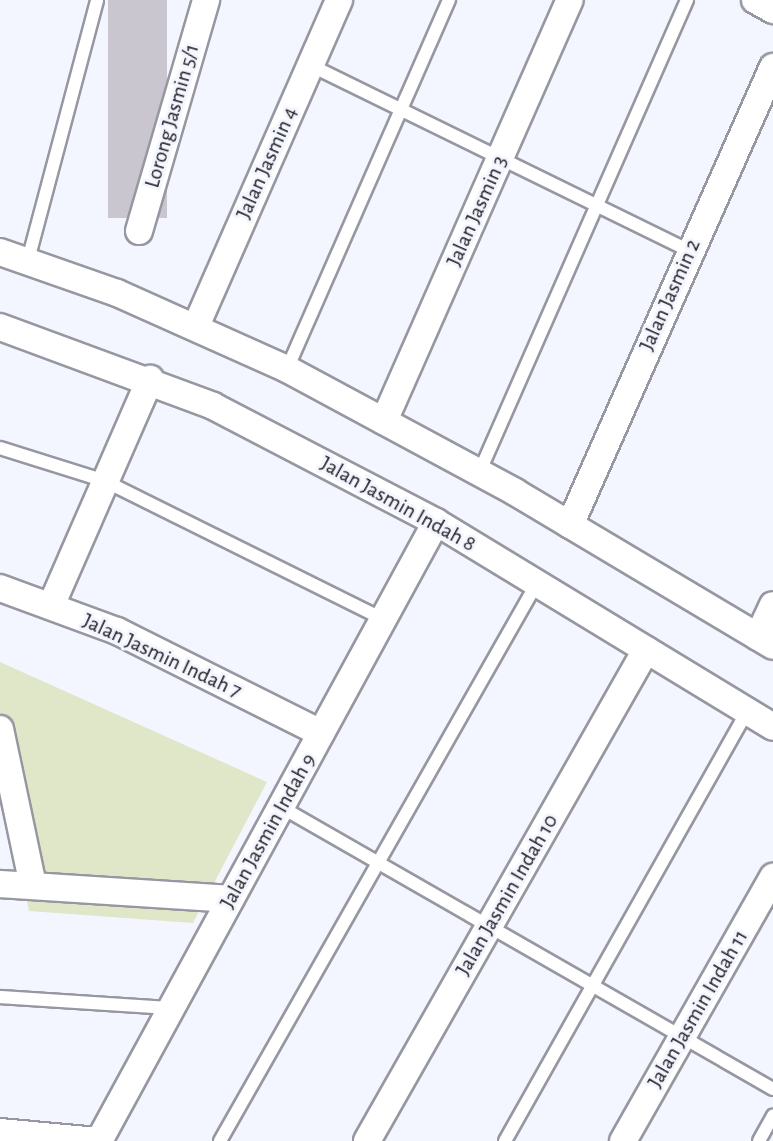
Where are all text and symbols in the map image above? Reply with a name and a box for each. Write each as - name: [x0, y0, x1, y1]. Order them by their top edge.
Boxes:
- street label: Lorong Jasmin 5/1: [139, 41, 205, 191]
- street label: Jalan Jasmin 4: [231, 103, 303, 223]
- street label: Jalan Jasmin 3: [441, 151, 513, 271]
- street label: Jalan Jasmin 2: [634, 235, 706, 355]
- street label: Jalan Jasmin Indah 8: [316, 450, 480, 558]
- street label: Jalan Jasmin Indah 7: [78, 608, 246, 704]
- street label: Jalan Jasmin Indah 9: [214, 749, 322, 913]
- street label: Jalan Jasmin Indah 10: [450, 809, 564, 981]
- street label: Jalan Jasmin Indah 11: [642, 925, 754, 1093]

